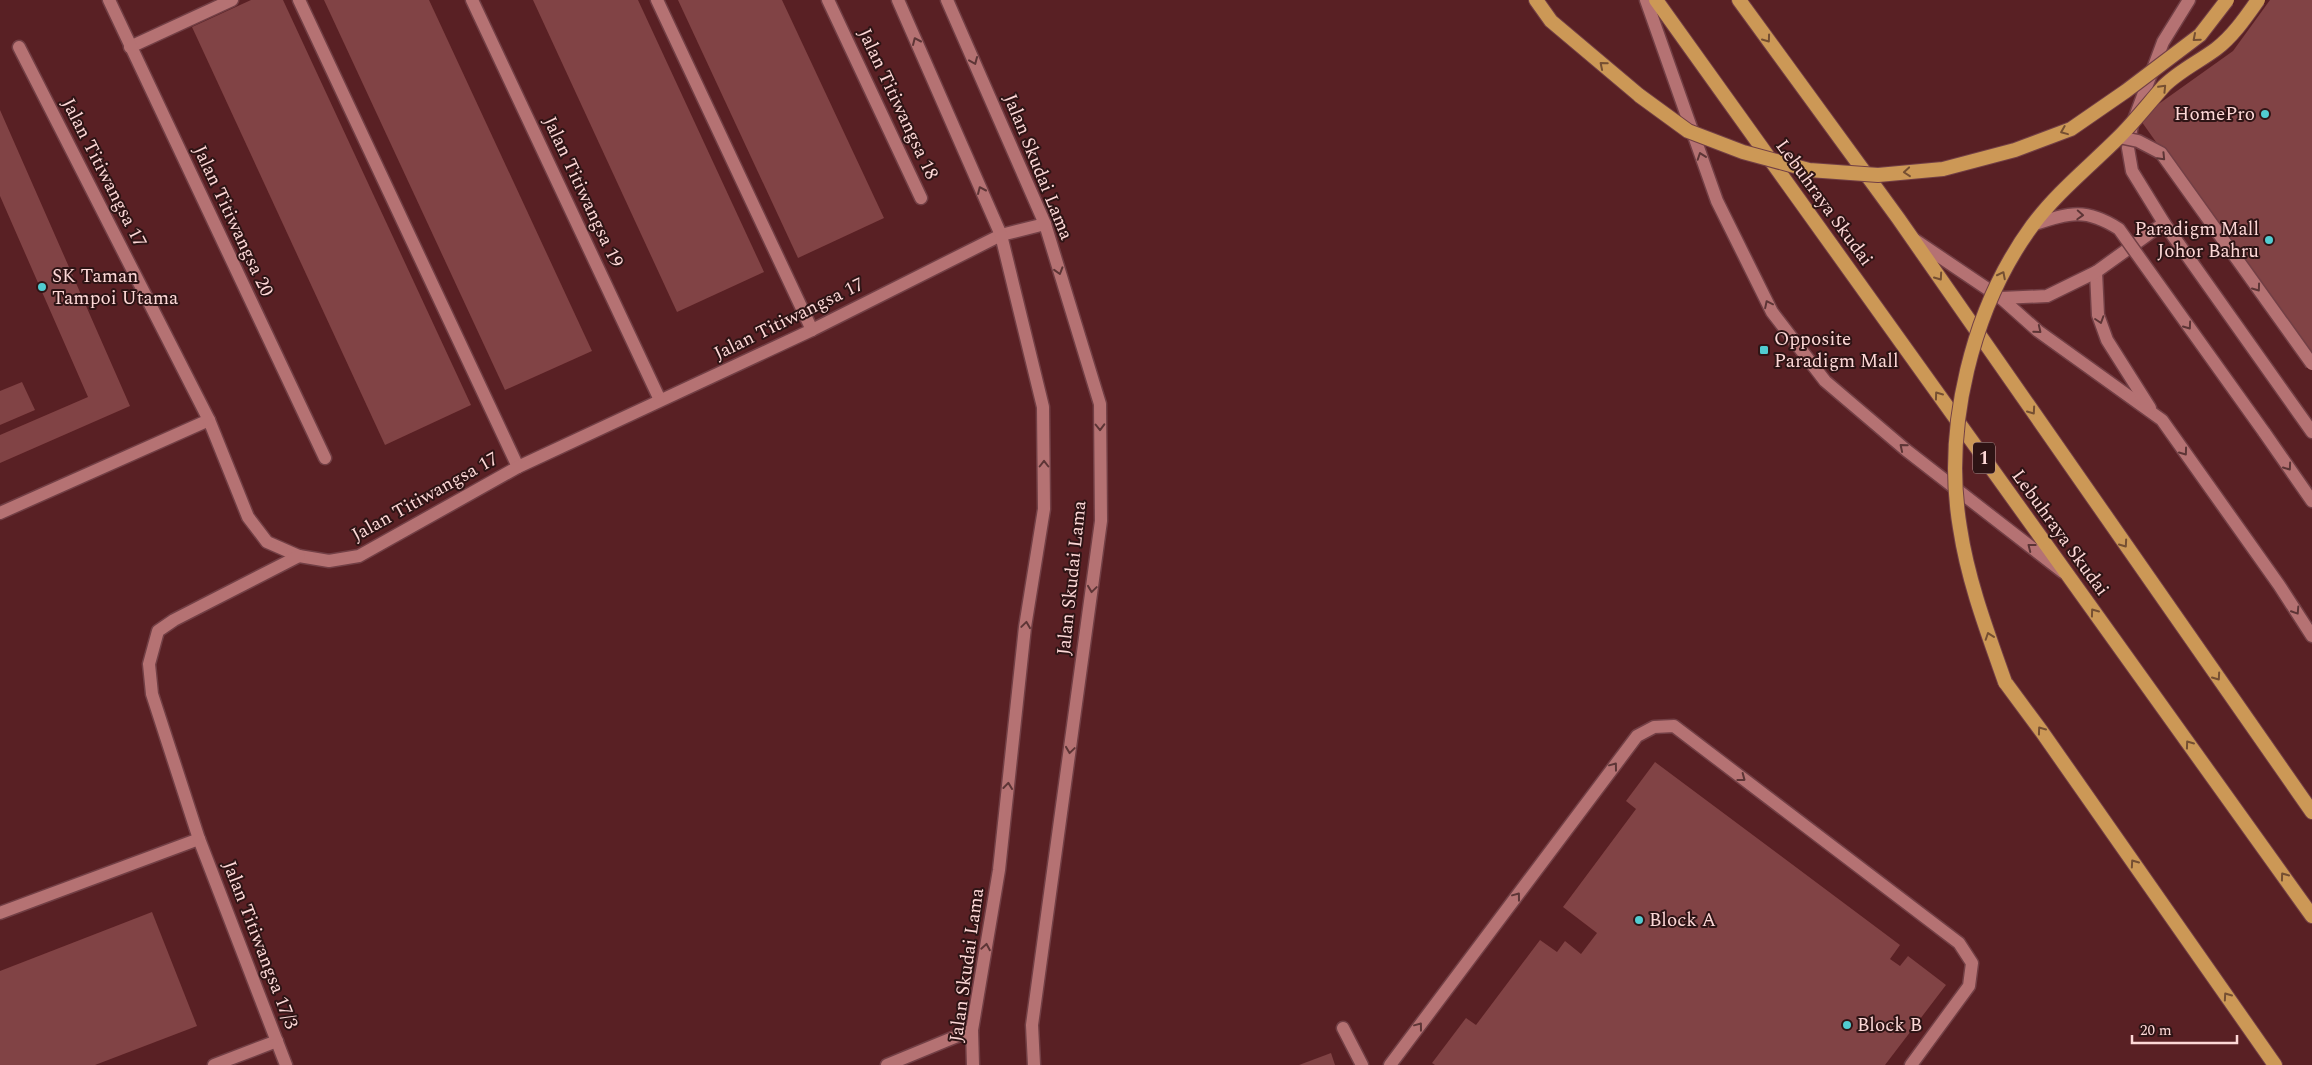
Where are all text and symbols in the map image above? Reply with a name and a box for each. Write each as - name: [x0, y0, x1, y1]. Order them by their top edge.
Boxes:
- street label: Jalan Titiwangsa 18: [850, 23, 946, 185]
- one-way arrow: [2193, 32, 2202, 40]
- one-way arrow: [1761, 33, 1770, 43]
- one-way arrow: [911, 37, 922, 46]
- one-way arrow: [967, 56, 978, 65]
- one-way arrow: [1599, 61, 1608, 70]
- one-way arrow: [2157, 85, 2166, 94]
- street label: Jalan Skudai Lama: [995, 90, 1081, 245]
- street label: Jalan Titiwangsa 17: [54, 93, 154, 253]
- place label: HomePro: [2174, 100, 2255, 129]
- marker: HomePro: [2259, 108, 2271, 120]
- street label: Jalan Titiwangsa 19: [535, 111, 631, 273]
- one-way arrow: [2060, 125, 2069, 136]
- street label: Lebuhraya Skudai: [1768, 134, 1880, 272]
- street label: Jalan Titiwangsa 20: [185, 140, 281, 302]
- one-way arrow: [2156, 151, 2165, 160]
- one-way arrow: [1697, 153, 1707, 161]
- one-way arrow: [1903, 166, 1911, 177]
- one-way arrow: [976, 186, 987, 195]
- one-way arrow: [2076, 209, 2084, 220]
- place label: Paradigm Mall Johor Bahru: [2135, 215, 2259, 266]
- marker: Paradigm Mall Johor Bahru: [2263, 234, 2275, 246]
- place label: SK Taman Tampoi Utama: [52, 262, 179, 313]
- one-way arrow: [1053, 266, 1063, 275]
- street label: Jalan Titiwangsa 17: [709, 270, 869, 368]
- one-way arrow: [1933, 271, 1942, 281]
- one-way arrow: [1996, 271, 2006, 280]
- marker: SK Taman Tampoi Utama: [36, 281, 48, 293]
- one-way arrow: [2252, 282, 2260, 291]
- one-way arrow: [1764, 300, 1774, 309]
- one-way arrow: [2095, 316, 2105, 324]
- one-way arrow: [2182, 320, 2191, 330]
- place label: Opposite Paradigm Mall: [1774, 325, 1899, 376]
- one-way arrow: [2032, 325, 2041, 334]
- marker: Opposite Paradigm Mall: [1758, 344, 1770, 356]
- one-way arrow: [1936, 392, 1944, 401]
- one-way arrow: [2026, 405, 2035, 414]
- one-way arrow: [1095, 424, 1105, 432]
- road number: 1: [1973, 442, 1995, 473]
- one-way arrow: [1899, 443, 1908, 452]
- street label: Jalan Titiwangsa 17: [346, 445, 504, 549]
- one-way arrow: [2178, 446, 2187, 456]
- one-way arrow: [1039, 460, 1049, 468]
- one-way arrow: [2282, 461, 2291, 470]
- street label: Lebuhraya Skudai: [2004, 464, 2116, 602]
- street label: Jalan Skudai Lama: [1049, 499, 1095, 657]
- one-way arrow: [2118, 538, 2127, 548]
- one-way arrow: [2027, 544, 2036, 553]
- one-way arrow: [1087, 585, 1097, 594]
- one-way arrow: [2289, 605, 2299, 614]
- one-way arrow: [2091, 608, 2100, 618]
- one-way arrow: [1020, 621, 1030, 629]
- one-way arrow: [1985, 632, 1995, 641]
- one-way arrow: [2211, 672, 2220, 681]
- one-way arrow: [2038, 726, 2047, 736]
- one-way arrow: [2186, 741, 2195, 750]
- one-way arrow: [1065, 746, 1075, 755]
- one-way arrow: [1609, 763, 1617, 772]
- one-way arrow: [1736, 772, 1745, 780]
- one-way arrow: [1002, 782, 1013, 790]
- street label: Jalan Titiwangsa 17/3: [214, 857, 306, 1034]
- one-way arrow: [2131, 859, 2140, 869]
- one-way arrow: [2280, 873, 2290, 882]
- street label: Jalan Skudai Lama: [942, 885, 992, 1044]
- one-way arrow: [1511, 892, 1520, 902]
- place label: Block A: [1649, 906, 1716, 935]
- marker: Block A: [1633, 914, 1645, 926]
- one-way arrow: [981, 943, 991, 952]
- one-way arrow: [2224, 993, 2233, 1002]
- place label: Block B: [1857, 1011, 1922, 1040]
- scale bar: [2132, 1012, 2237, 1044]
- marker: Block B: [1841, 1019, 1853, 1031]
- text: 20 m: [2140, 1019, 2172, 1042]
- one-way arrow: [1414, 1023, 1422, 1032]

